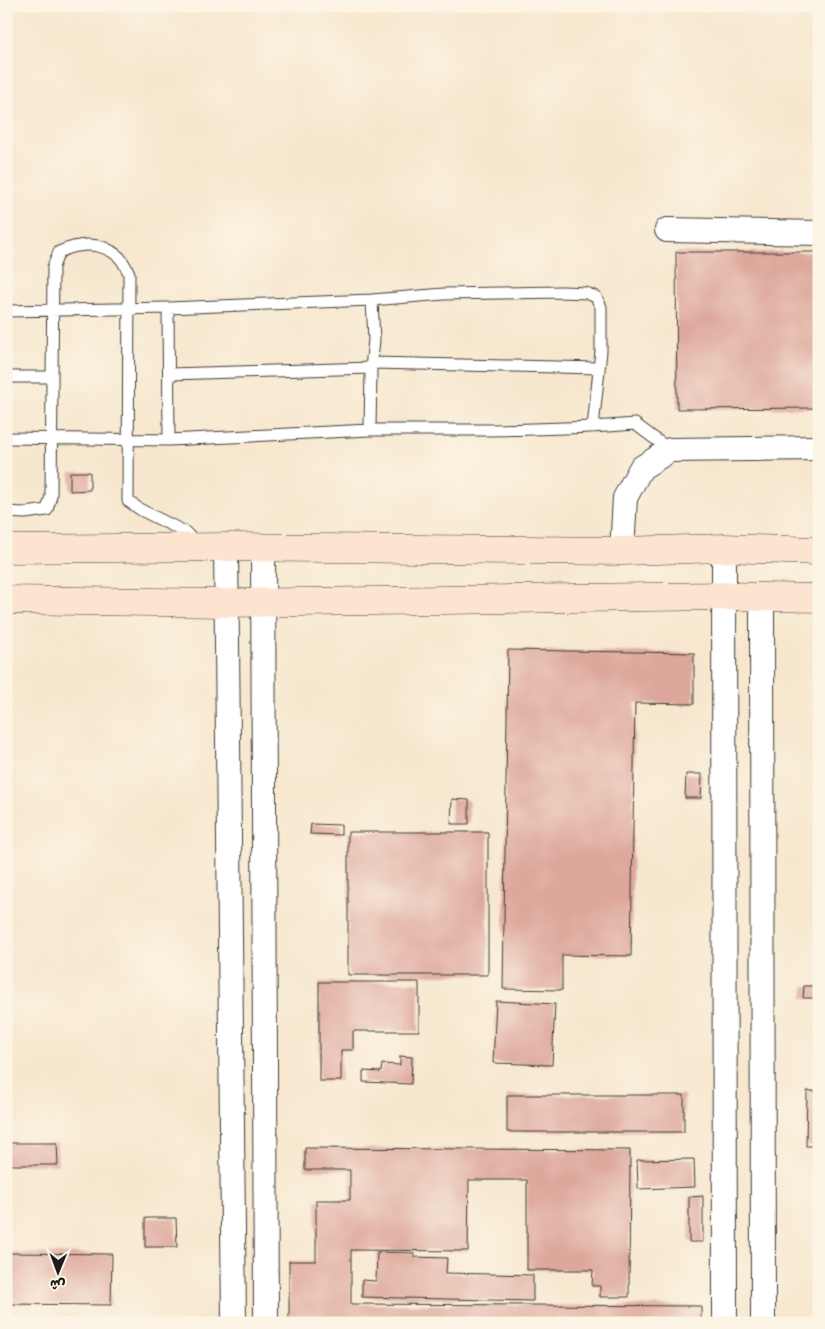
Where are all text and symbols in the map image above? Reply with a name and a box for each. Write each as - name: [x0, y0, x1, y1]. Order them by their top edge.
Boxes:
- north arrow: [32, 1246, 82, 1296]
- text: ش: [50, 1276, 66, 1293]

